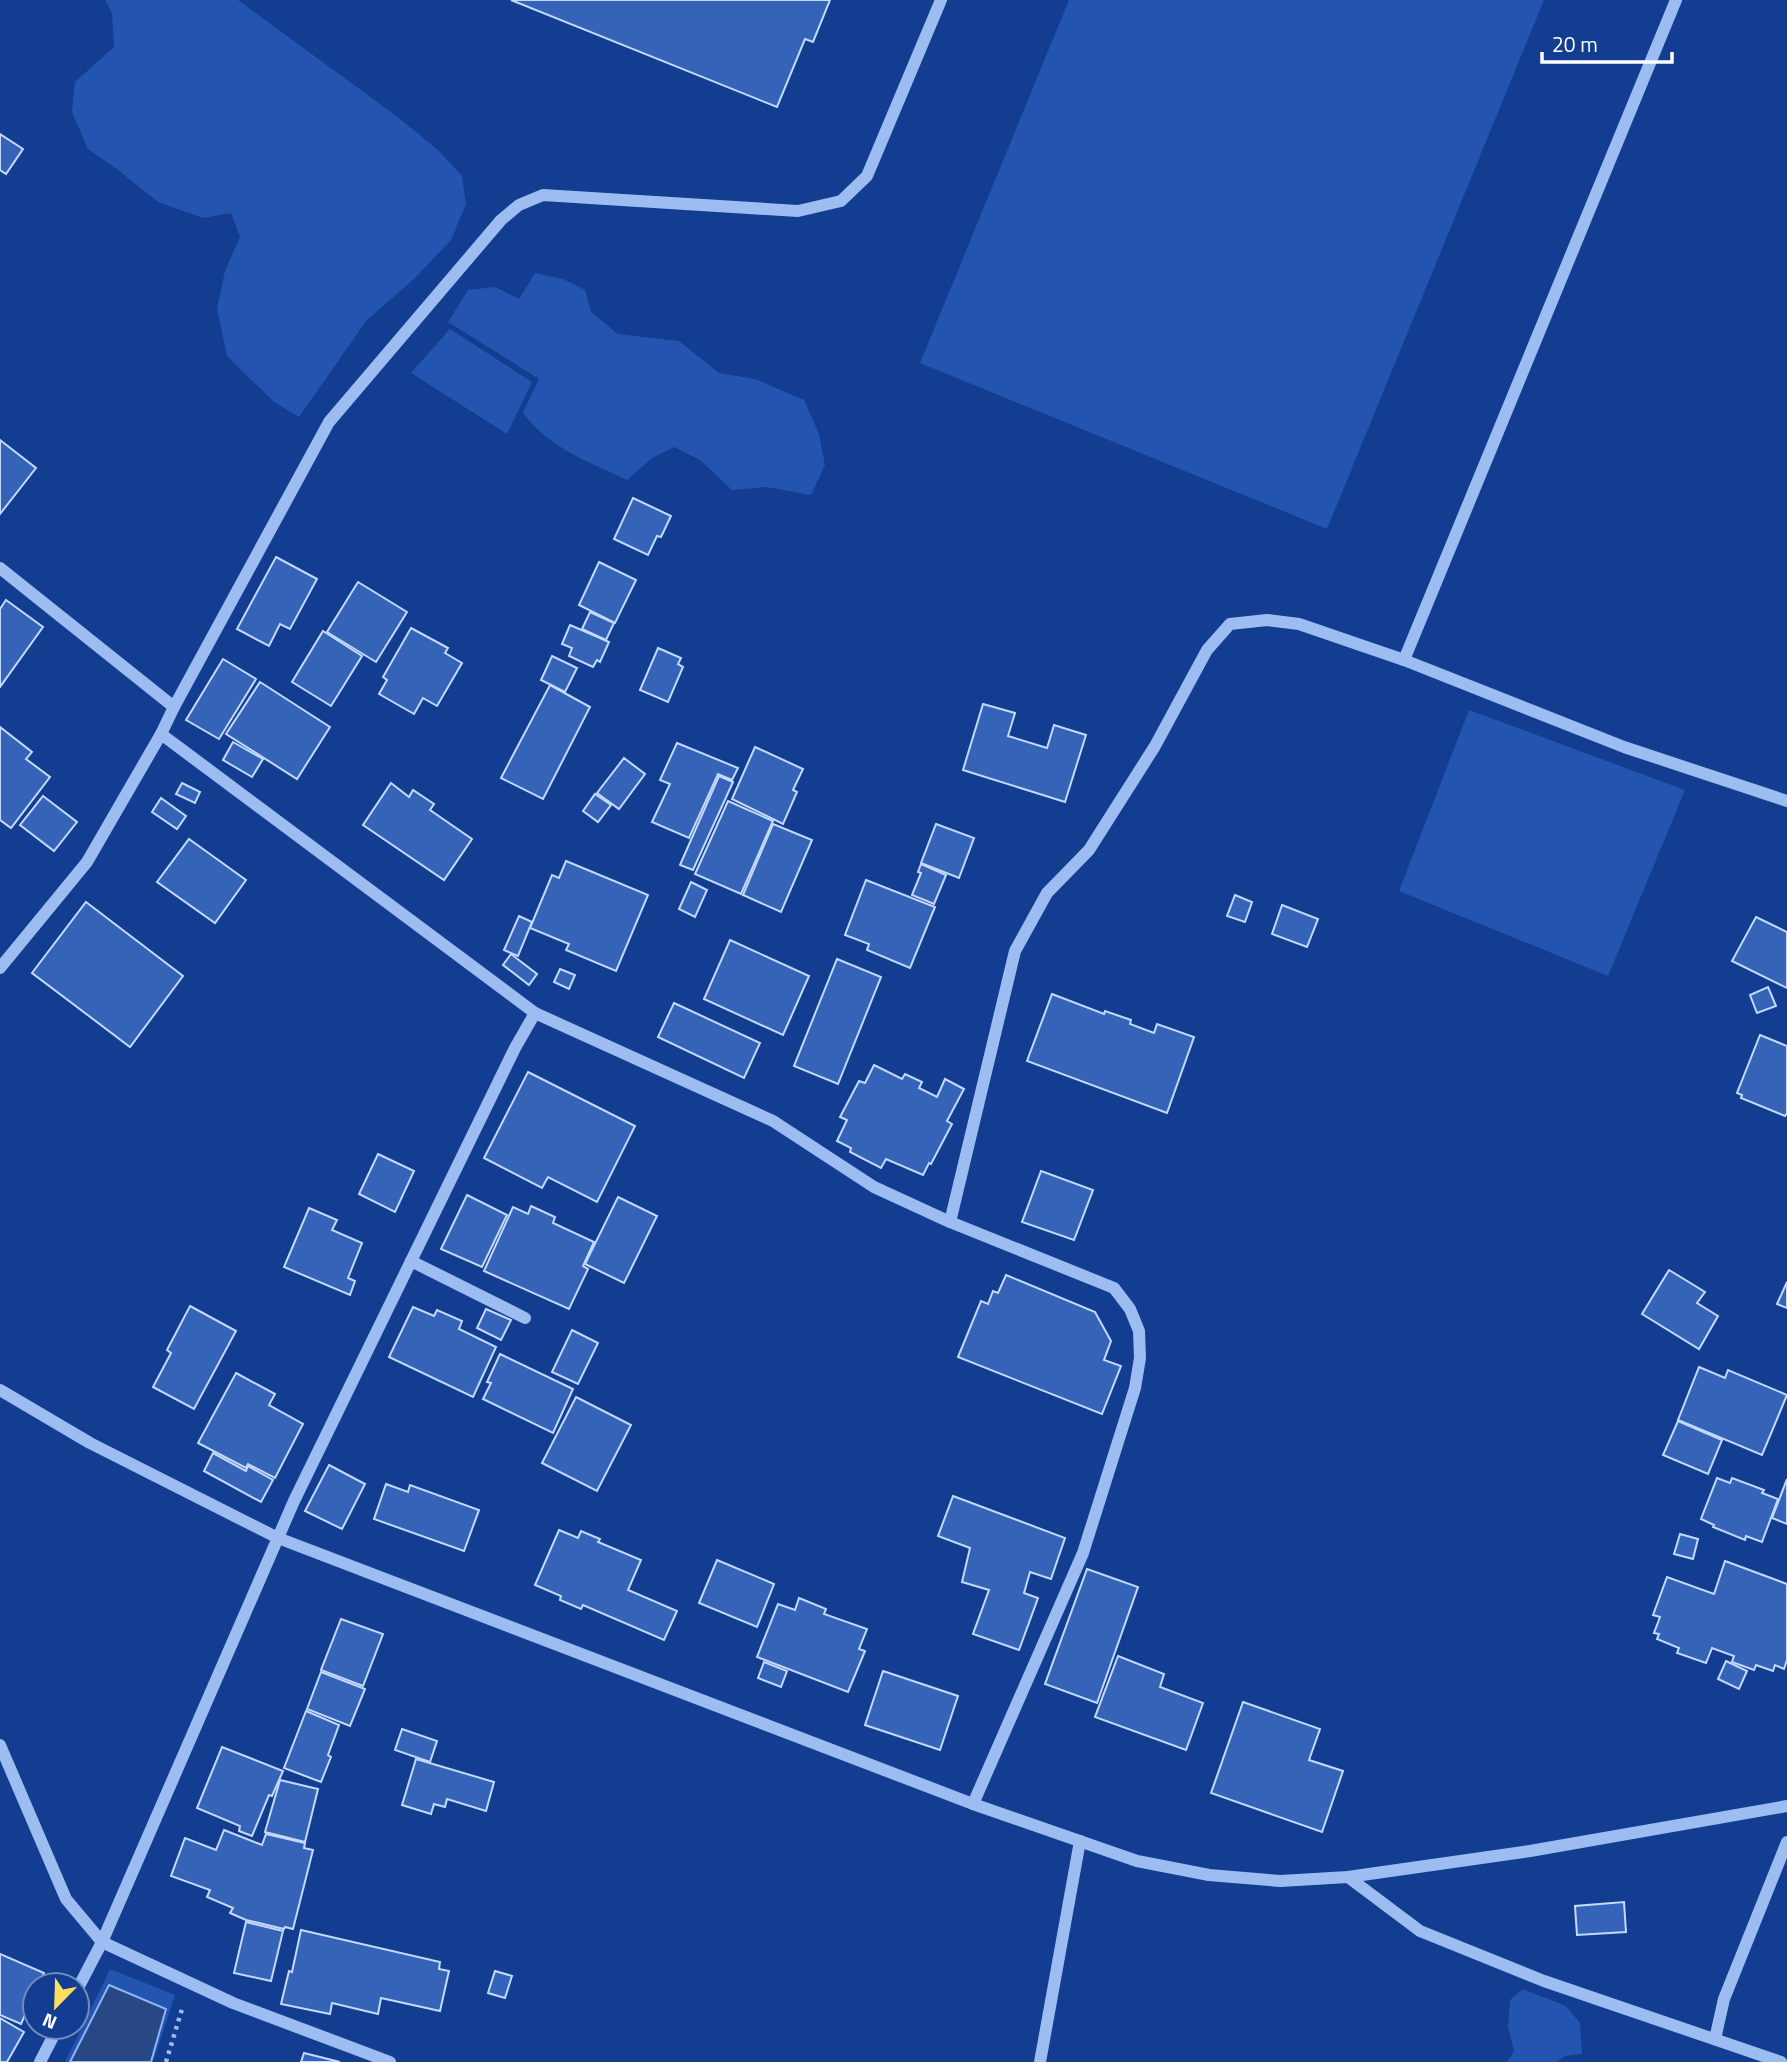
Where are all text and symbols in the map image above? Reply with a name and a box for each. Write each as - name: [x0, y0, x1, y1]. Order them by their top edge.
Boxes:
- scale bar: [1542, 21, 1672, 65]
- text: 20 m: [1552, 28, 1598, 60]
- north arrow: [21, 1971, 91, 2041]
- text: N: [37, 2006, 61, 2038]

